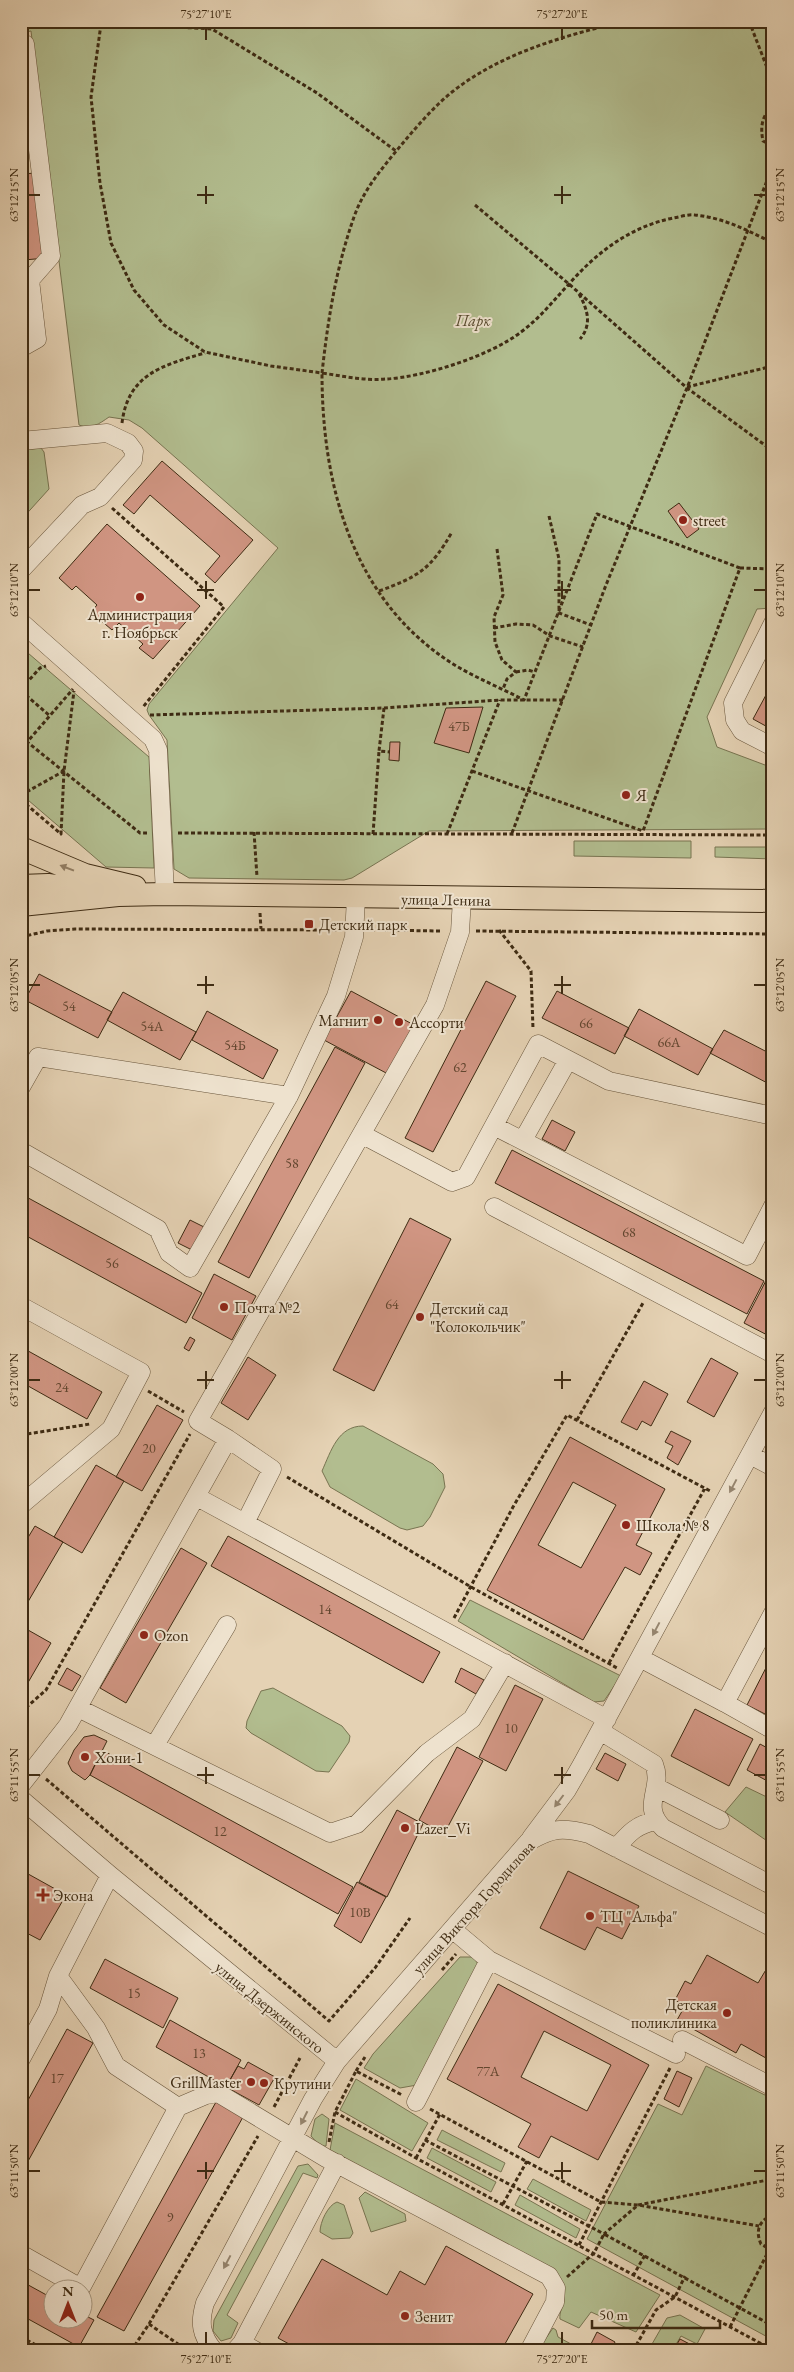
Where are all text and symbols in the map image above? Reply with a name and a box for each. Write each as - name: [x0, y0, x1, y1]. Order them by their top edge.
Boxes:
- text: 75°27'10"E: [180, 6, 232, 22]
- text: 75°27'20"E: [536, 6, 588, 22]
- text: 63°12'15"N: [6, 168, 22, 222]
- text: 63°12'15"N: [772, 168, 788, 222]
- park label: Парк: [454, 310, 491, 331]
- place label: street: [693, 510, 726, 531]
- marker: street: [677, 514, 689, 526]
- text: 63°12'10"N: [6, 563, 22, 617]
- text: 63°12'10"N: [772, 563, 788, 617]
- marker: Администрация г. Ноябрьск: [134, 591, 146, 603]
- place label: Администрация г. Ноябрьск: [87, 604, 192, 643]
- house number: 47Б: [448, 717, 470, 735]
- place label: Я: [635, 785, 647, 806]
- marker: Я: [620, 789, 632, 801]
- one-way arrow: [60, 864, 75, 871]
- street label: улица Ленина: [401, 888, 492, 911]
- place label: Детский парк: [319, 914, 408, 935]
- marker: Детский парк: [303, 918, 315, 930]
- text: 63°12'05"N: [6, 958, 22, 1012]
- text: 63°12'05"N: [772, 958, 788, 1012]
- house number: 54: [62, 997, 76, 1015]
- place label: Магнит: [319, 1010, 368, 1031]
- place label: Ассорти: [408, 1012, 464, 1033]
- marker: Магнит: [372, 1014, 384, 1026]
- house number: 66: [579, 1014, 593, 1032]
- marker: Ассорти: [393, 1016, 405, 1028]
- house number: 54А: [140, 1017, 164, 1035]
- house number: 66А: [657, 1033, 681, 1051]
- house number: 54Б: [224, 1036, 246, 1054]
- house number: 62: [453, 1058, 467, 1076]
- house number: 58: [285, 1154, 299, 1172]
- house number: 68: [622, 1223, 636, 1241]
- house number: 56: [105, 1254, 119, 1272]
- house number: 64: [385, 1295, 399, 1313]
- place label: Почта №2: [234, 1297, 300, 1318]
- place label: Детский сад "Колокольчик": [430, 1298, 526, 1337]
- marker: Почта №2: [218, 1301, 230, 1313]
- marker: Детский сад "Колокольчик": [414, 1311, 426, 1323]
- text: 63°12'00"N: [6, 1353, 22, 1407]
- text: 63°12'00"N: [772, 1353, 788, 1407]
- house number: 24: [55, 1378, 69, 1396]
- house number: 20: [142, 1439, 156, 1457]
- one-way arrow: [729, 1479, 737, 1493]
- place label: Школа № 8: [636, 1515, 710, 1536]
- marker: Школа № 8: [620, 1519, 632, 1531]
- house number: 14: [318, 1600, 332, 1618]
- one-way arrow: [651, 1622, 660, 1636]
- place label: Ozon: [154, 1625, 189, 1646]
- marker: Ozon: [138, 1629, 150, 1641]
- house number: 10: [504, 1719, 518, 1737]
- place label: Хони-1: [94, 1747, 143, 1768]
- text: 63°11'55"N: [6, 1748, 22, 1802]
- text: 63°11'55"N: [772, 1748, 788, 1802]
- marker: Хони-1: [79, 1751, 91, 1763]
- one-way arrow: [553, 1794, 564, 1807]
- place label: Lazer_Vi: [415, 1818, 470, 1839]
- house number: 12: [213, 1822, 227, 1840]
- marker: Lazer_Vi: [399, 1822, 411, 1834]
- street label: улица Виктора Городилова: [408, 1836, 540, 1979]
- place label: Экона: [53, 1885, 94, 1906]
- marker: Экона: [37, 1889, 49, 1901]
- house number: 10В: [349, 1903, 371, 1921]
- place label: ТЦ "Альфа": [600, 1906, 678, 1927]
- marker: ТЦ "Альфа": [584, 1910, 596, 1922]
- street label: улица Дзержинского: [211, 1957, 329, 2058]
- house number: 15: [127, 1984, 141, 2002]
- place label: Детская поликлиника: [631, 1994, 718, 2033]
- marker: Детская поликлиника: [721, 2007, 733, 2019]
- house number: 13: [192, 2044, 206, 2062]
- house number: 77А: [476, 2062, 500, 2080]
- house number: 17: [50, 2069, 64, 2087]
- place label: GrillMaster: [170, 2072, 242, 2093]
- place label: Крутини: [274, 2073, 332, 2094]
- marker: GrillMaster: [245, 2076, 257, 2088]
- marker: Крутини: [258, 2077, 270, 2089]
- one-way arrow: [300, 2111, 308, 2125]
- text: 63°11'50"N: [6, 2144, 22, 2198]
- text: 63°11'50"N: [772, 2144, 788, 2198]
- house number: 9: [167, 2208, 174, 2226]
- one-way arrow: [223, 2254, 231, 2269]
- north arrow: [42, 2280, 92, 2330]
- text: N: [62, 2282, 74, 2300]
- scale bar: [592, 2297, 719, 2329]
- text: 50 m: [599, 2305, 628, 2324]
- place label: Зенит: [415, 2306, 453, 2327]
- marker: Зенит: [399, 2310, 411, 2322]
- text: 75°27'10"E: [180, 2351, 232, 2367]
- text: 75°27'20"E: [536, 2351, 588, 2367]

